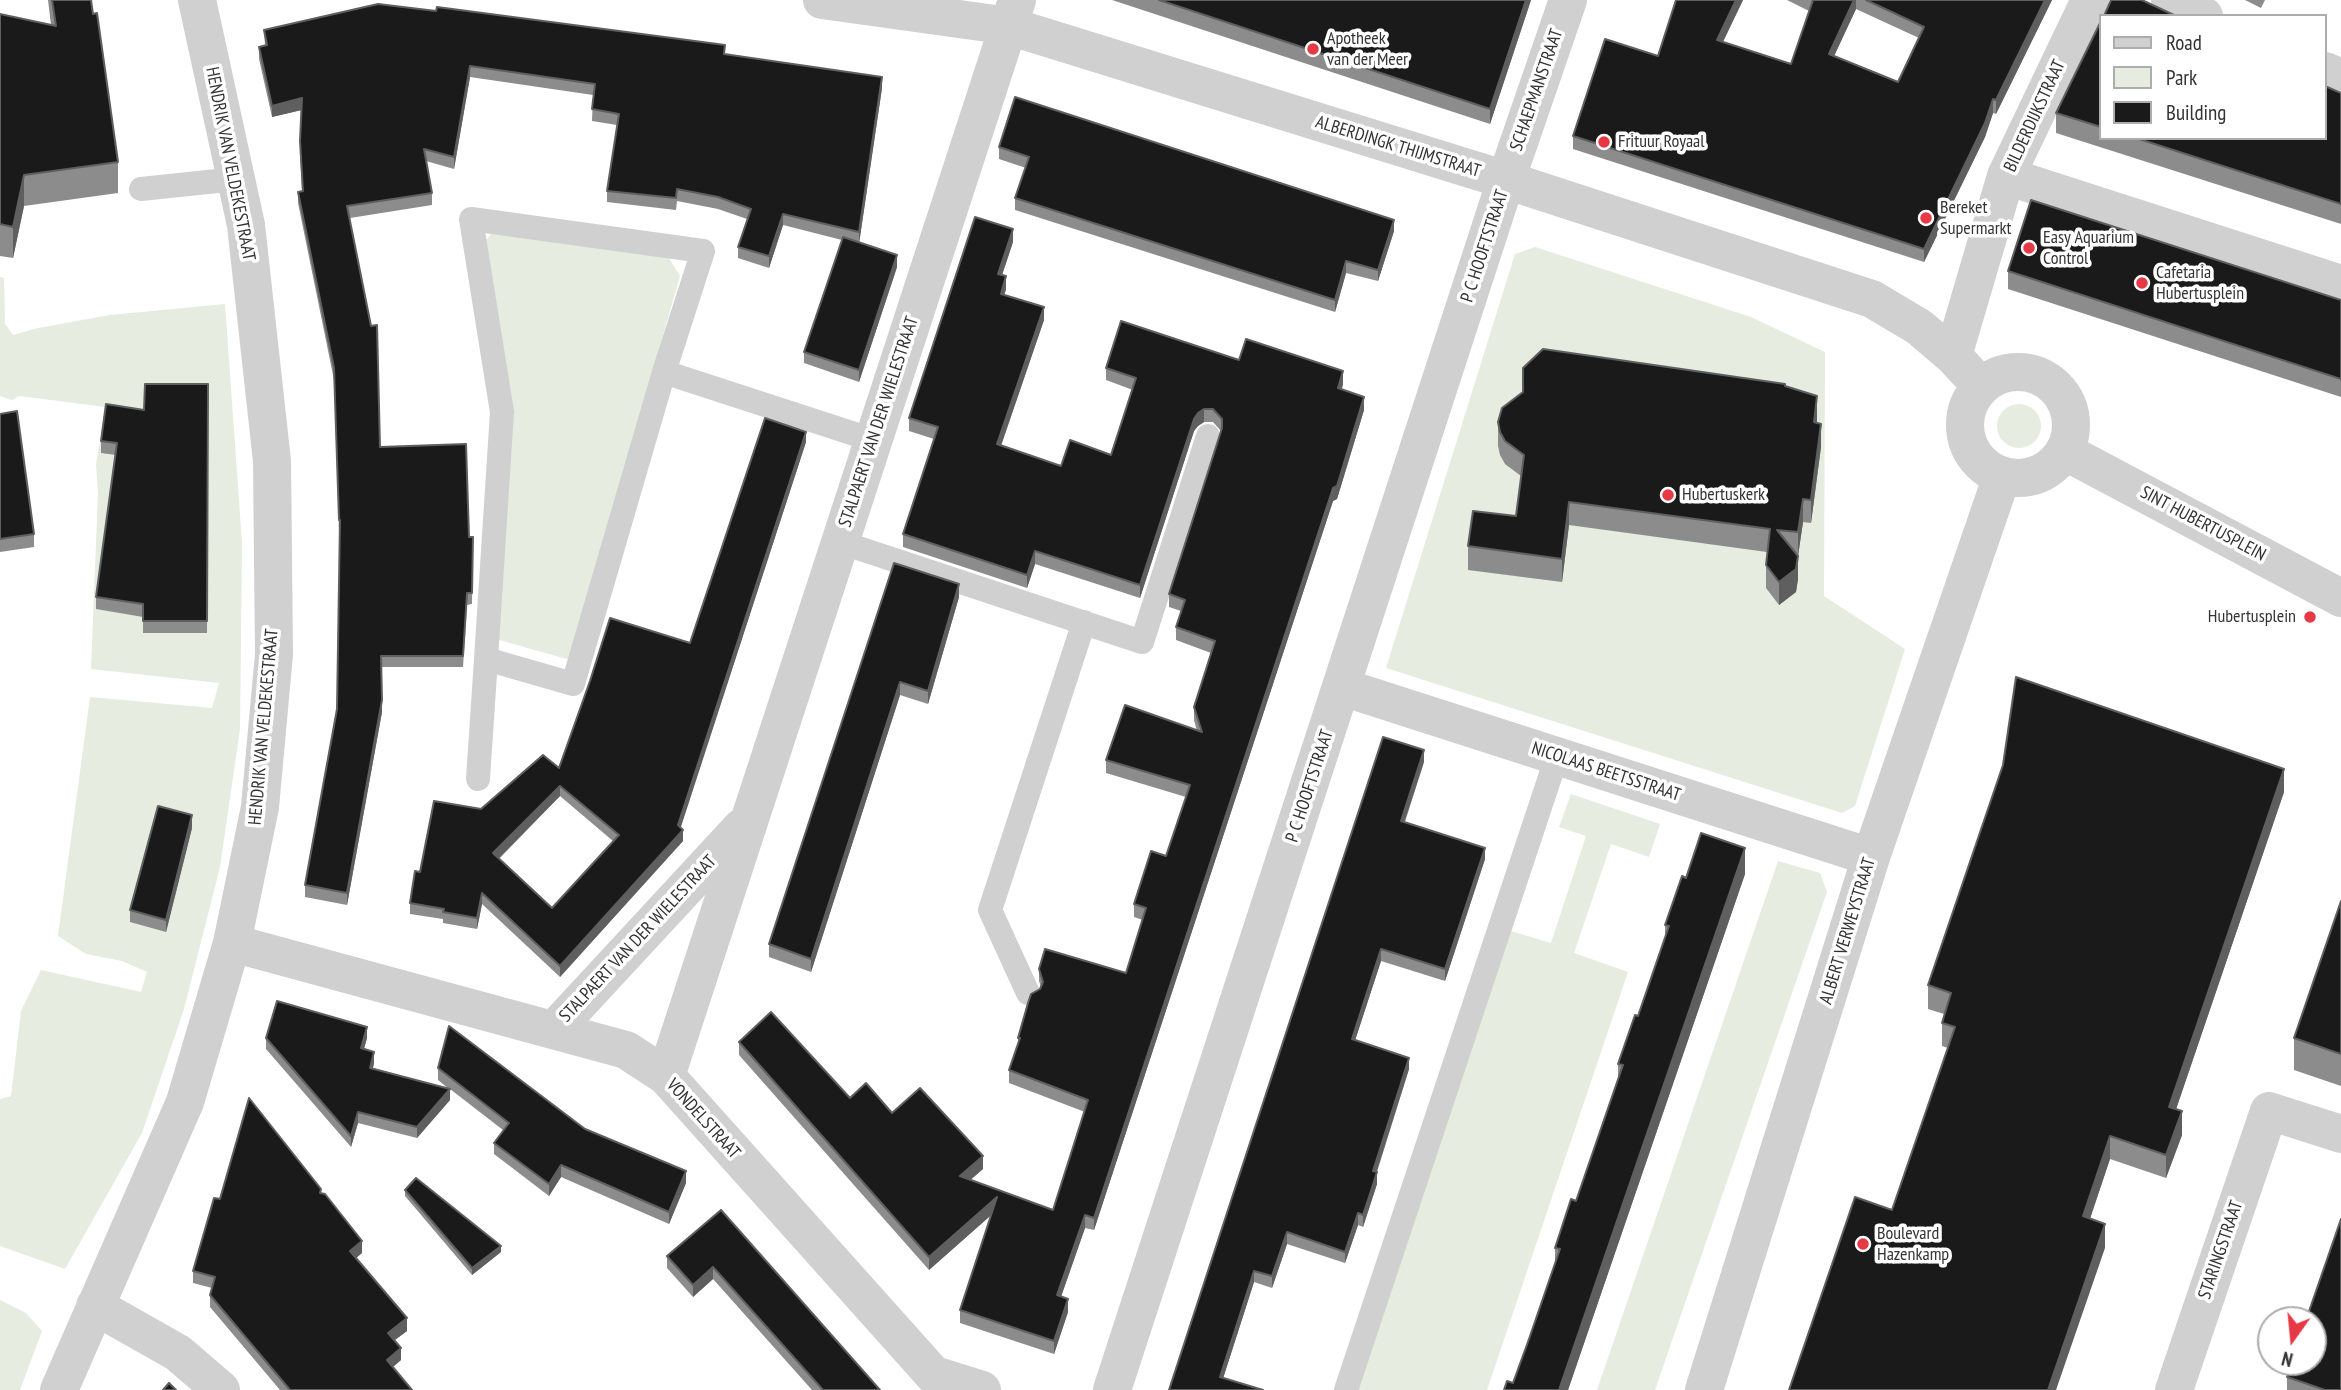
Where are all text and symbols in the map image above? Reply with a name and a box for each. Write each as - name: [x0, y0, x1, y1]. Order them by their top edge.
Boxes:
- legend: [2100, 14, 2327, 140]
- street label: SCHAEPMANSTRAAT: [1506, 26, 1568, 154]
- place label: Apotheek van der Meer: [1327, 28, 1408, 70]
- text: Road: [2166, 29, 2202, 56]
- marker: Apotheek van der Meer: [1305, 41, 1321, 57]
- street label: BILDERDIJKSTRAAT: [2000, 57, 2070, 175]
- text: Park: [2166, 64, 2197, 91]
- street label: HENDRIK VAN VELDEKESTRAAT: [201, 65, 259, 263]
- text: Building: [2166, 99, 2226, 126]
- street label: ALBERDINGK THIJMSTRAAT: [1313, 112, 1483, 182]
- place label: Frituur Royaal: [1618, 131, 1704, 153]
- marker: Frituur Royaal: [1596, 134, 1612, 150]
- street label: P C HOOFTSTRAAT: [1457, 187, 1513, 305]
- place label: Bereket Supermarkt: [1940, 197, 2011, 240]
- marker: Bereket Supermarkt: [1918, 210, 1934, 226]
- place label: Easy Aquarium Control: [2043, 227, 2134, 270]
- marker: Easy Aquarium Control: [2021, 240, 2037, 256]
- place label: Cafetaria Hubertusplein: [2156, 262, 2244, 304]
- marker: Cafetaria Hubertusplein: [2134, 275, 2150, 291]
- street label: STALPAERT VAN DER WIELESTRAAT: [835, 314, 923, 530]
- street label: SINT HUBERTUSPLEIN: [2137, 482, 2269, 566]
- place label: Hubertuskerk: [1682, 484, 1765, 506]
- marker: Hubertuskerk: [1660, 487, 1676, 503]
- place label: Hubertusplein: [2208, 606, 2296, 628]
- marker: Hubertusplein: [2302, 609, 2318, 625]
- street label: HENDRIK VAN VELDEKESTRAAT: [245, 628, 283, 826]
- street label: P C HOOFTSTRAAT: [1282, 727, 1338, 845]
- street label: NICOLAAS BEETSSTRAAT: [1529, 738, 1683, 806]
- street label: STALPAERT VAN DER WIELESTRAAT: [555, 851, 721, 1027]
- street label: ALBERT VERWEYSTRAAT: [1815, 855, 1881, 1007]
- street label: VONDELSTRAAT: [661, 1075, 745, 1163]
- street label: STARINGSTRAAT: [2194, 1198, 2248, 1302]
- place label: Boulevard Hazenkamp: [1877, 1223, 1949, 1266]
- marker: Boulevard Hazenkamp: [1855, 1236, 1871, 1252]
- north arrow: [2257, 1306, 2327, 1376]
- text: N: [2279, 1346, 2295, 1372]

